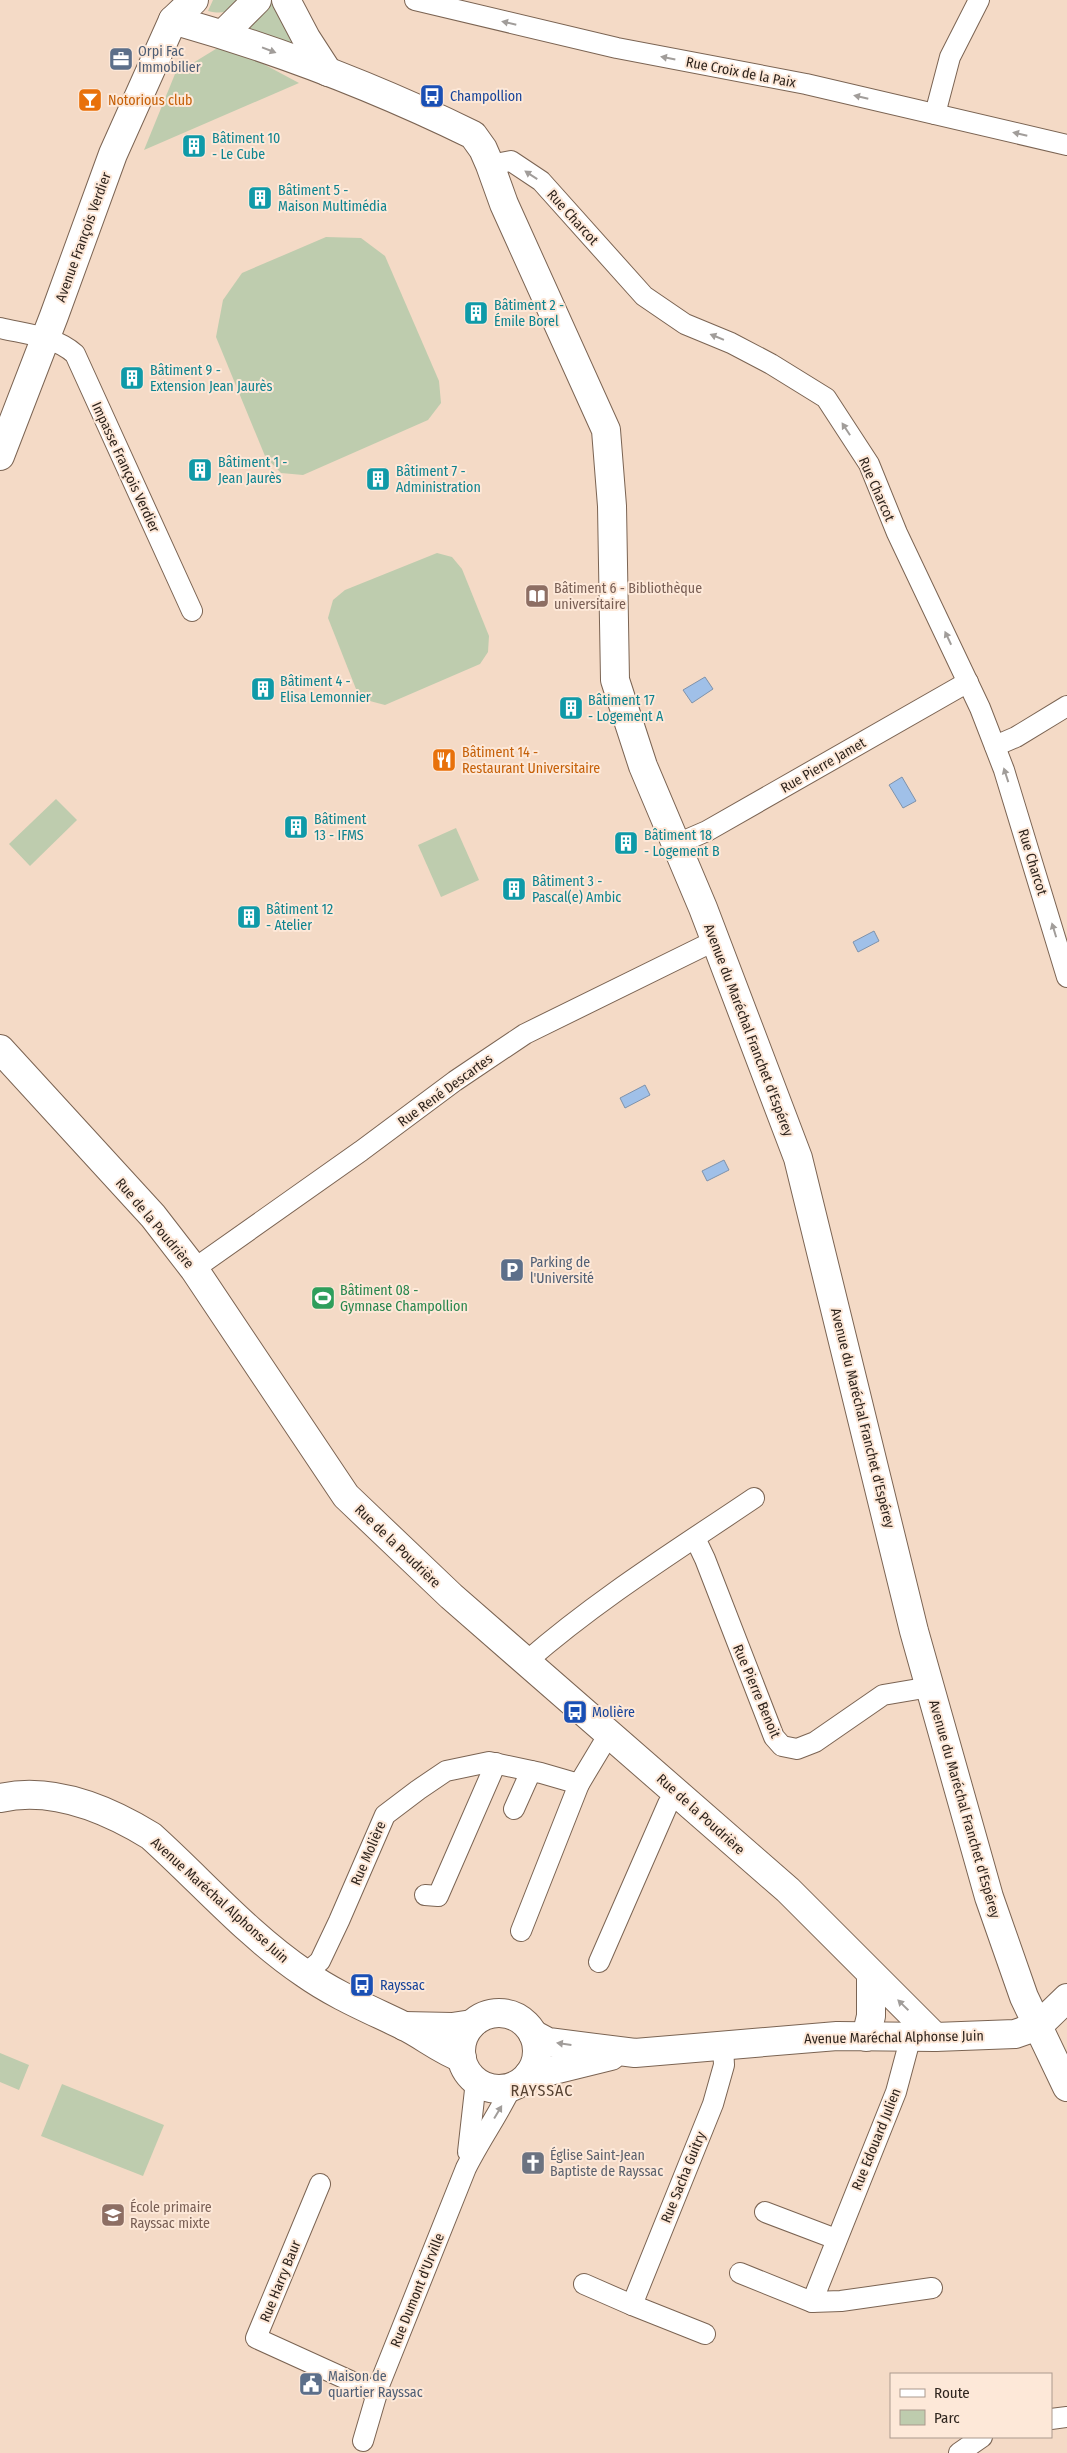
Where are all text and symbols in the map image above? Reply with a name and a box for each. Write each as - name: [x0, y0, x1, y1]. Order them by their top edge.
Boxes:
- one-way arrow: [501, 19, 517, 27]
- place label: Orpi Fac Immobilier: [138, 43, 201, 76]
- office icon: Orpi Fac Immobilier: [108, 46, 134, 72]
- one-way arrow: [262, 46, 277, 54]
- one-way arrow: [659, 53, 675, 61]
- street label: Rue Croix de la Paix: [685, 54, 798, 92]
- bus stop icon: Champollion: [419, 83, 445, 109]
- bar icon: Notorious club: [77, 87, 103, 113]
- place label: Champollion: [450, 88, 522, 105]
- place label: Notorious club: [108, 92, 192, 109]
- one-way arrow: [854, 93, 869, 101]
- place label: Bâtiment 10 - Le Cube: [212, 130, 280, 163]
- one-way arrow: [1012, 130, 1027, 138]
- building icon: Bâtiment 10 - Le Cube: [181, 133, 207, 159]
- street label: Avenue François Verdier: [52, 170, 115, 304]
- one-way arrow: [525, 170, 538, 179]
- place label: Bâtiment 5 - Maison Multimédia: [278, 182, 387, 215]
- building icon: Bâtiment 5 - Maison Multimédia: [247, 185, 273, 211]
- street label: Rue Charcot: [543, 186, 602, 249]
- place label: Bâtiment 2 - Émile Borel: [494, 297, 564, 330]
- building icon: Bâtiment 2 - Émile Borel: [463, 300, 489, 326]
- one-way arrow: [709, 333, 724, 341]
- place label: Bâtiment 9 - Extension Jean Jaurès: [150, 362, 272, 395]
- building icon: Bâtiment 9 - Extension Jean Jaurès: [119, 365, 145, 391]
- street label: Impasse François Verdier: [88, 399, 163, 535]
- one-way arrow: [842, 422, 851, 436]
- place label: Bâtiment 1 - Jean Jaurès: [218, 454, 287, 487]
- street label: Rue Charcot: [855, 454, 898, 524]
- building icon: Bâtiment 1 - Jean Jaurès: [187, 457, 213, 483]
- place label: Bâtiment 7 - Administration: [396, 463, 481, 496]
- building icon: Bâtiment 7 - Administration: [365, 466, 391, 492]
- place label: Bâtiment 6 - Bibliothèque universitaire: [554, 580, 702, 613]
- library icon: Bâtiment 6 - Bibliothèque universitaire: [524, 583, 550, 609]
- one-way arrow: [944, 631, 952, 645]
- place label: Bâtiment 4 - Elisa Lemonnier: [280, 673, 371, 706]
- building icon: Bâtiment 4 - Elisa Lemonnier: [250, 676, 276, 702]
- place label: Bâtiment 17 - Logement A: [588, 692, 664, 725]
- building icon: Bâtiment 17 - Logement A: [558, 695, 584, 721]
- street label: Rue Pierre Jamet: [778, 734, 869, 797]
- place label: Bâtiment 14 - Restaurant Universitaire: [462, 744, 600, 777]
- restaurant icon: Bâtiment 14 - Restaurant Universitaire: [431, 747, 457, 773]
- one-way arrow: [1002, 767, 1010, 782]
- place label: Bâtiment 13 - IFMS: [314, 811, 367, 844]
- building icon: Bâtiment 13 - IFMS: [283, 814, 309, 840]
- place label: Bâtiment 18 - Logement B: [644, 827, 720, 860]
- street label: Rue Charcot: [1014, 827, 1051, 898]
- building icon: Bâtiment 18 - Logement B: [613, 830, 639, 856]
- place label: Bâtiment 3 - Pascal(e) Ambic: [532, 873, 621, 906]
- building icon: Bâtiment 3 - Pascal(e) Ambic: [501, 876, 527, 902]
- place label: Bâtiment 12 - Atelier: [266, 901, 333, 934]
- building icon: Bâtiment 12 - Atelier: [236, 904, 262, 930]
- street label: Avenue du Maréchal Franchet d'Espérey: [700, 922, 797, 1139]
- one-way arrow: [1050, 922, 1058, 937]
- street label: Rue René Descartes: [395, 1050, 496, 1130]
- street label: Rue de la Poudrière: [112, 1175, 197, 1272]
- place label: Parking de l'Université: [530, 1254, 594, 1287]
- parking icon: Parking de l'Université: [499, 1257, 525, 1283]
- place label: Bâtiment 08 - Gymnase Champollion: [340, 1282, 468, 1315]
- sports icon: Bâtiment 08 - Gymnase Champollion: [310, 1285, 336, 1311]
- street label: Avenue du Maréchal Franchet d'Espérey: [827, 1306, 898, 1531]
- street label: Rue de la Poudrière: [351, 1501, 444, 1592]
- street label: Rue Pierre Benoit: [729, 1642, 784, 1741]
- street label: Avenue du Maréchal Franchet d'Espérey: [925, 1698, 1004, 1921]
- bus stop icon: Molière: [562, 1699, 588, 1725]
- place label: Molière: [592, 1704, 635, 1721]
- street label: Rue de la Poudrière: [653, 1770, 748, 1858]
- street label: Rue Molière: [347, 1818, 390, 1888]
- street label: Avenue Maréchal Alphonse Juin: [147, 1834, 292, 1967]
- bus stop icon: Rayssac: [349, 1972, 375, 1998]
- place label: Rayssac: [380, 1977, 425, 1994]
- one-way arrow: [897, 1999, 909, 2011]
- street label: Avenue Maréchal Alphonse Juin: [804, 2027, 984, 2048]
- one-way arrow: [555, 2040, 571, 2048]
- district label: RAYSSAC: [511, 2081, 573, 2100]
- street label: Rue Edouard Julien: [848, 2086, 905, 2193]
- one-way arrow: [493, 2106, 502, 2119]
- street label: Rue Sacha Guitry: [657, 2128, 710, 2225]
- place label: Église Saint-Jean Baptiste de Rayssac: [550, 2146, 663, 2180]
- church icon: Église Saint-Jean Baptiste de Rayssac: [520, 2150, 546, 2176]
- place label: École primaire Rayssac mixte: [130, 2198, 212, 2232]
- school or university icon: École primaire Rayssac mixte: [100, 2202, 126, 2228]
- street label: Rue Dumont d'Urville: [387, 2231, 448, 2350]
- street label: Rue Harry Baur: [256, 2238, 305, 2324]
- place label: Maison de quartier Rayssac: [328, 2368, 423, 2401]
- public building icon: Maison de quartier Rayssac: [298, 2371, 324, 2397]
- legend: [890, 2373, 1052, 2438]
- text: Route: [934, 2384, 970, 2402]
- text: Parc: [934, 2409, 960, 2427]

